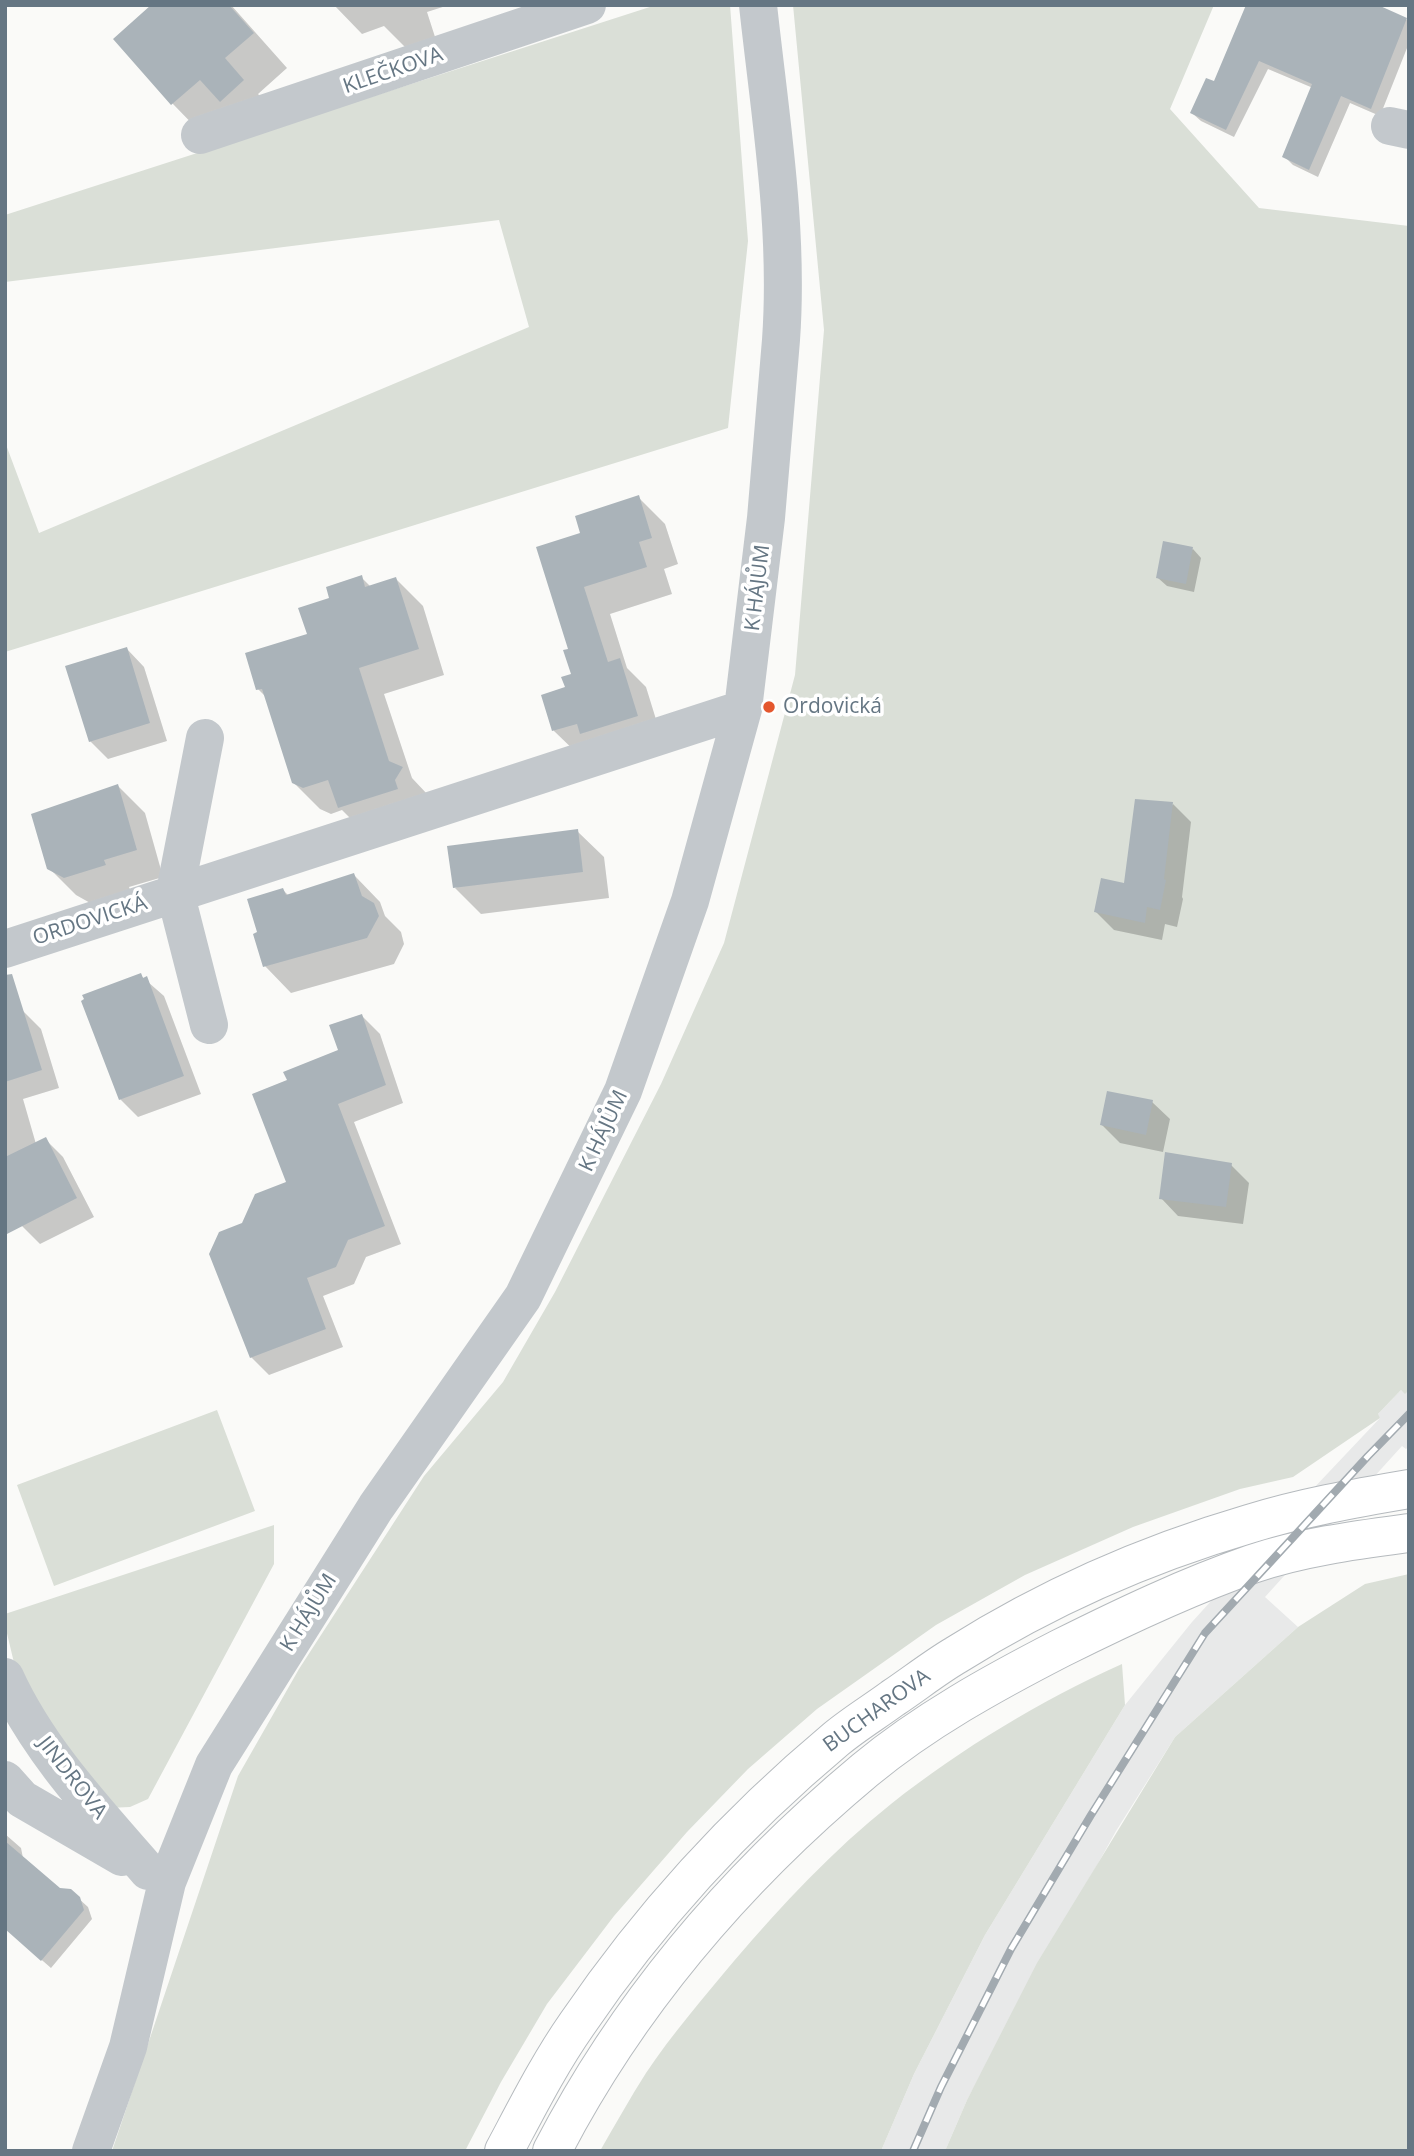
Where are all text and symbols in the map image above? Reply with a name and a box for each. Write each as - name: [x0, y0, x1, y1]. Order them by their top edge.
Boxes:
- street label: KLEČKOVA: [340, 42, 446, 100]
- street label: K HÁJŮM: [740, 543, 776, 633]
- place label: Ordovická: [783, 694, 882, 720]
- marker: Ordovická: [761, 699, 777, 715]
- street label: ORDOVICKÁ: [30, 891, 150, 951]
- street label: K HÁJŮM: [574, 1086, 634, 1176]
- street label: K HÁJŮM: [275, 1569, 343, 1657]
- street label: BUCHAROVA: [819, 1664, 935, 1758]
- street label: JINDROVA: [32, 1732, 112, 1824]

